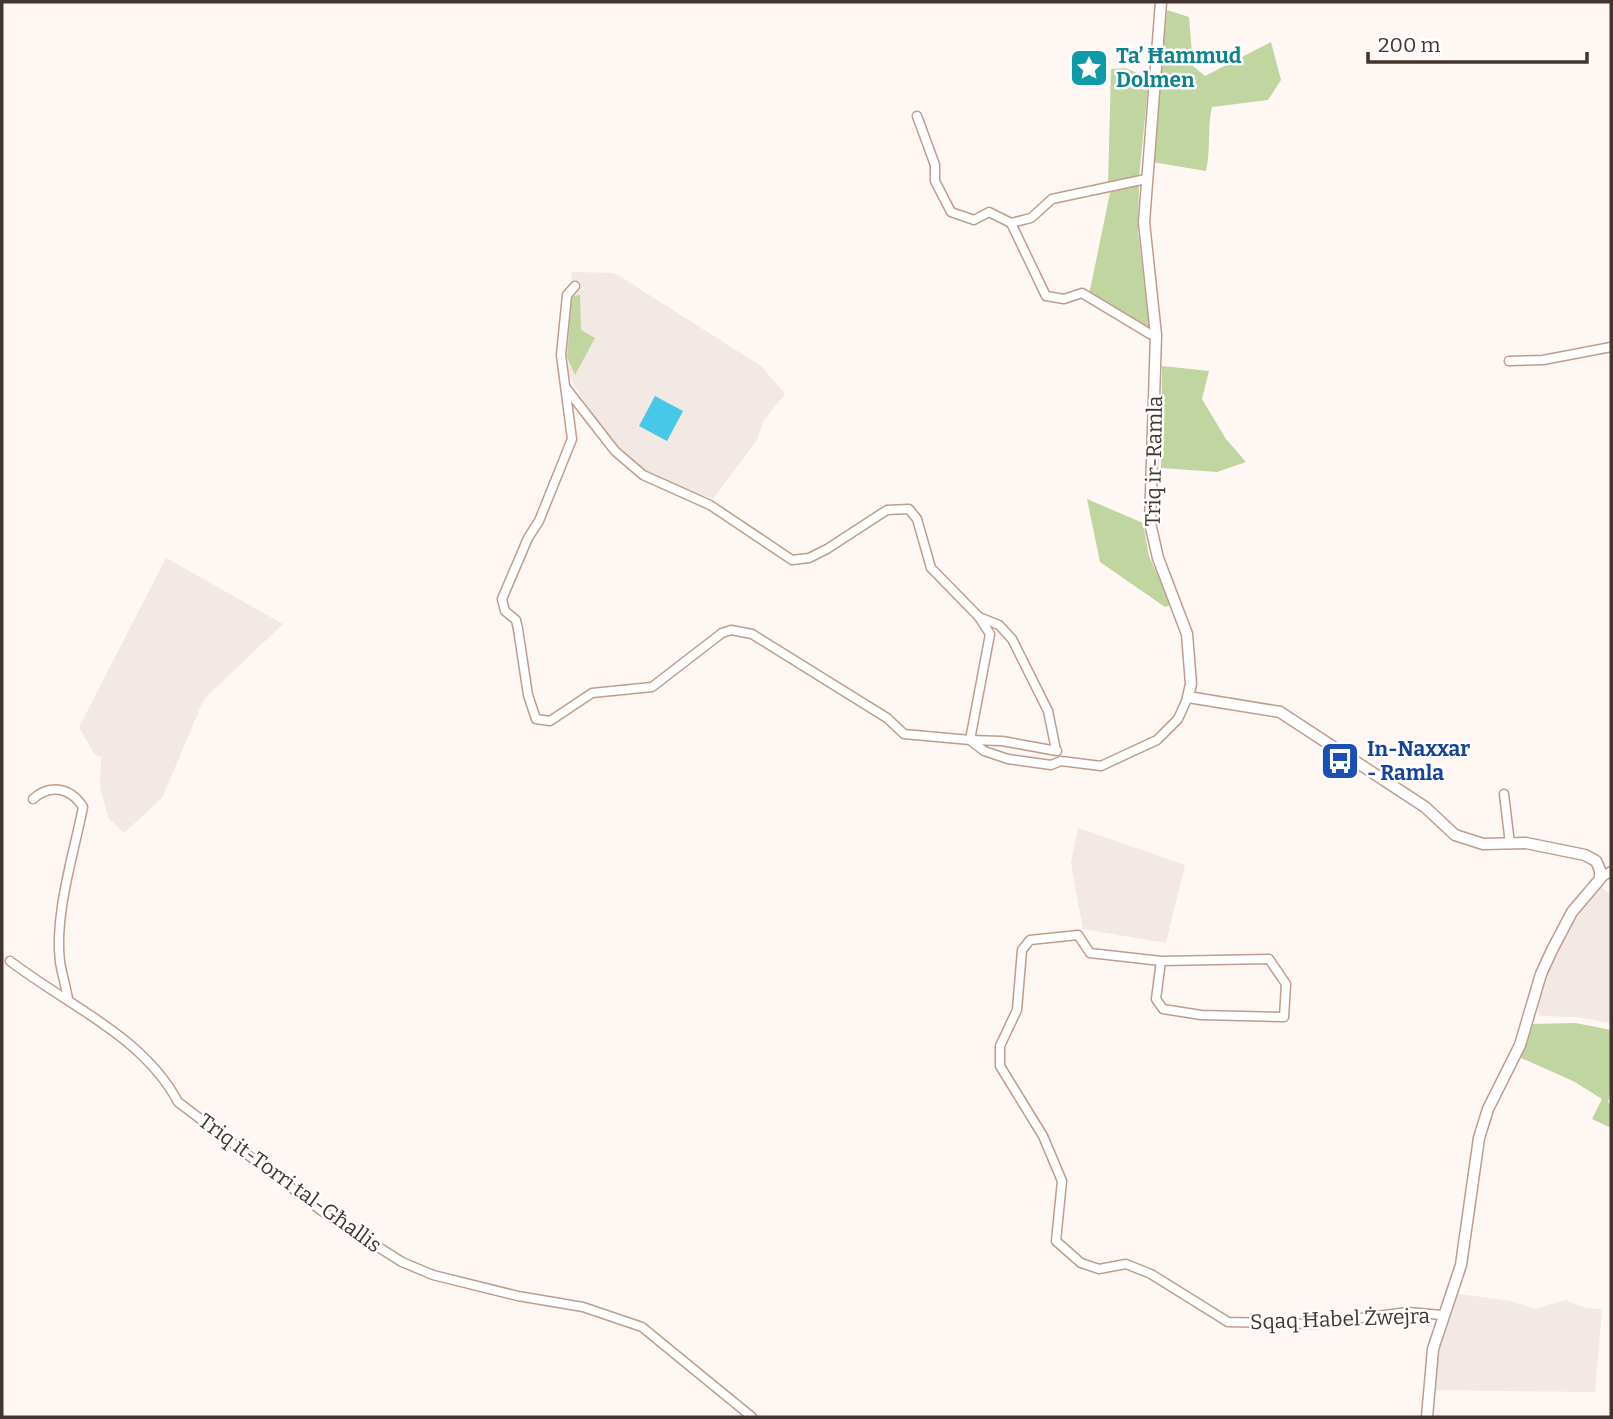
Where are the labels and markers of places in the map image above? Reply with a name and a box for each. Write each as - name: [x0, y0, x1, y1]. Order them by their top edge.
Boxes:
- place label: Ta’ Ħammud Dolmen: [1116, 43, 1242, 93]
- place icon: Ta’ Ħammud Dolmen: [1068, 47, 1110, 89]
- place label: In-Naxxar - Ramla: [1367, 736, 1470, 786]
- bus stop icon: In-Naxxar - Ramla: [1319, 740, 1361, 782]

